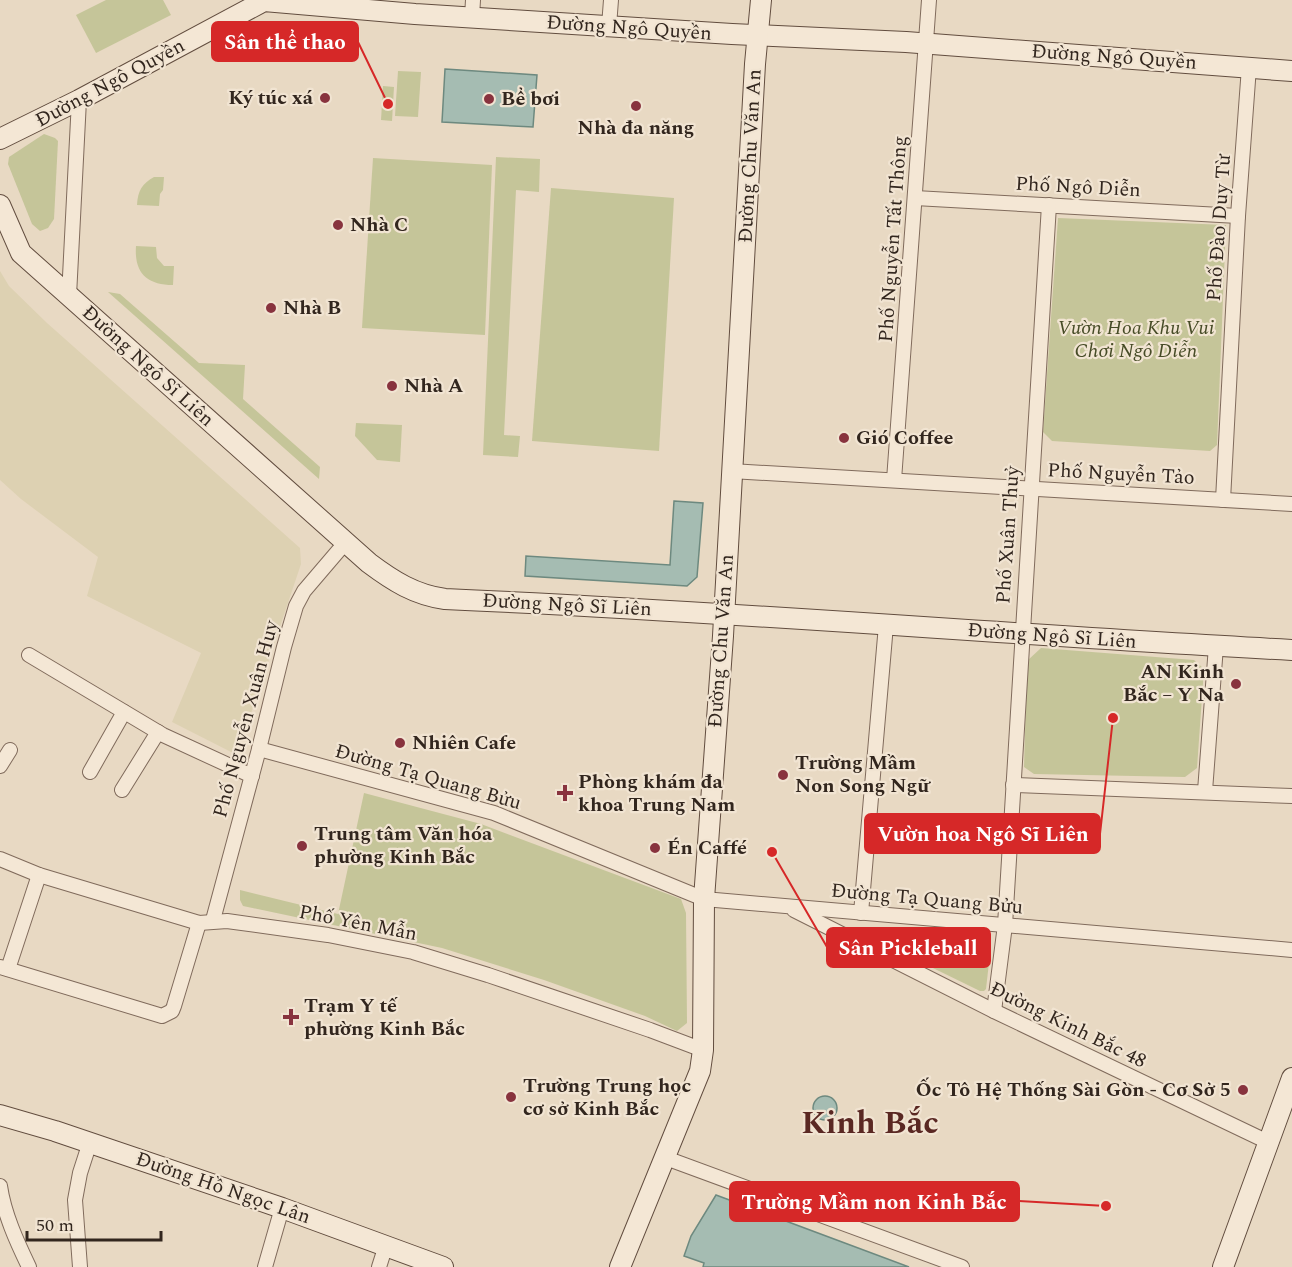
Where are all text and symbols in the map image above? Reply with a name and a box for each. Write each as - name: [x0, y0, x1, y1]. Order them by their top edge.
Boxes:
- street label: Đường Ngô Quyền: [545, 7, 713, 49]
- callout: Sân thể thao: [212, 22, 358, 61]
- text: Sân thể thao: [224, 27, 346, 59]
- street label: Đường Ngô Quyền: [30, 31, 190, 135]
- street label: Đường Ngô Quyền: [1030, 36, 1198, 78]
- street label: Đường Chu Văn An: [730, 68, 770, 244]
- place label: Ký túc xá: [228, 83, 314, 113]
- place label: Bể bơi: [501, 84, 560, 114]
- marker: Ký túc xá: [318, 91, 332, 105]
- marker: Bể bơi: [482, 92, 496, 106]
- marker: Nhà đa năng: [629, 99, 643, 113]
- place label: Nhà đa năng: [578, 113, 694, 143]
- street label: Phố Nguyễn Tất Thông: [871, 135, 915, 343]
- street label: Phố Đào Duy Từ: [1199, 153, 1239, 302]
- street label: Phố Ngô Diễn: [1014, 169, 1142, 205]
- place label: Nhà C: [350, 210, 408, 240]
- marker: Nhà C: [331, 218, 345, 232]
- place label: Nhà B: [283, 293, 341, 323]
- street label: Đường Ngô Sĩ Liên: [75, 298, 221, 434]
- marker: Nhà B: [264, 301, 278, 315]
- park label: Vườn Hoa Khu Vui Chơi Ngô Diễn: [1057, 313, 1215, 366]
- place label: Nhà A: [404, 371, 464, 401]
- marker: Nhà A: [385, 379, 399, 393]
- place label: Gió Coffee: [856, 423, 954, 453]
- marker: Gió Coffee: [837, 431, 851, 445]
- street label: Phố Nguyễn Tảo: [1047, 455, 1195, 493]
- street label: Phố Xuân Thuỷ: [988, 464, 1028, 605]
- street label: Đường Chu Văn An: [700, 553, 742, 729]
- street label: Đường Ngô Sĩ Liên: [482, 586, 652, 624]
- street label: Đường Ngô Sĩ Liên: [966, 615, 1138, 657]
- street label: Phố Nguyễn Xuân Huy: [205, 616, 287, 821]
- place label: AN Kinh Bắc – Y Na: [1123, 657, 1225, 710]
- marker: AN Kinh Bắc – Y Na: [1229, 677, 1243, 691]
- place label: Nhiên Cafe: [412, 728, 516, 758]
- street label: Đường Tạ Quang Bửu: [331, 736, 525, 818]
- marker: Nhiên Cafe: [393, 736, 407, 750]
- place label: Trường Mầm Non Song Ngữ: [795, 748, 931, 801]
- place label: Phòng khám đa khoa Trung Nam: [578, 767, 735, 820]
- marker: Trường Mầm Non Song Ngữ: [776, 768, 790, 782]
- marker: Phòng khám đa khoa Trung Nam: [556, 784, 574, 802]
- callout: Vườn hoa Ngô Sĩ Liên: [865, 814, 1100, 853]
- place label: Trung tâm Văn hóa phường Kinh Bắc: [314, 819, 493, 872]
- text: Vườn hoa Ngô Sĩ Liên: [877, 819, 1089, 851]
- place label: Én Caffé: [667, 833, 747, 863]
- marker: Trung tâm Văn hóa phường Kinh Bắc: [295, 839, 309, 853]
- marker: Én Caffé: [648, 841, 662, 855]
- street label: Đường Tạ Quang Bửu: [830, 876, 1024, 922]
- street label: Phố Yên Mẫn: [296, 897, 420, 949]
- callout: Sân Pickleball: [827, 928, 990, 967]
- text: Sân Pickleball: [838, 933, 978, 965]
- street label: Đường Kinh Bắc 48: [984, 974, 1152, 1076]
- place label: Trạm Y tế phường Kinh Bắc: [304, 991, 465, 1044]
- marker: Trạm Y tế phường Kinh Bắc: [282, 1008, 300, 1026]
- place label: Trường Trung học cơ sở Kinh Bắc: [523, 1071, 691, 1124]
- place label: Ốc Tô Hệ Thống Sài Gòn - Cơ Sở 5: [916, 1075, 1231, 1105]
- marker: Ốc Tô Hệ Thống Sài Gòn - Cơ Sở 5: [1236, 1083, 1250, 1097]
- marker: Trường Trung học cơ sở Kinh Bắc: [504, 1090, 518, 1104]
- district label: Kinh Bắc: [801, 1099, 939, 1148]
- street label: Đường Hồ Ngọc Lân: [131, 1144, 315, 1232]
- callout: Trường Mầm non Kinh Bắc: [730, 1182, 1019, 1221]
- text: Trường Mầm non Kinh Bắc: [741, 1187, 1007, 1219]
- scale bar: [27, 1204, 160, 1242]
- text: 50 m: [36, 1212, 74, 1239]

